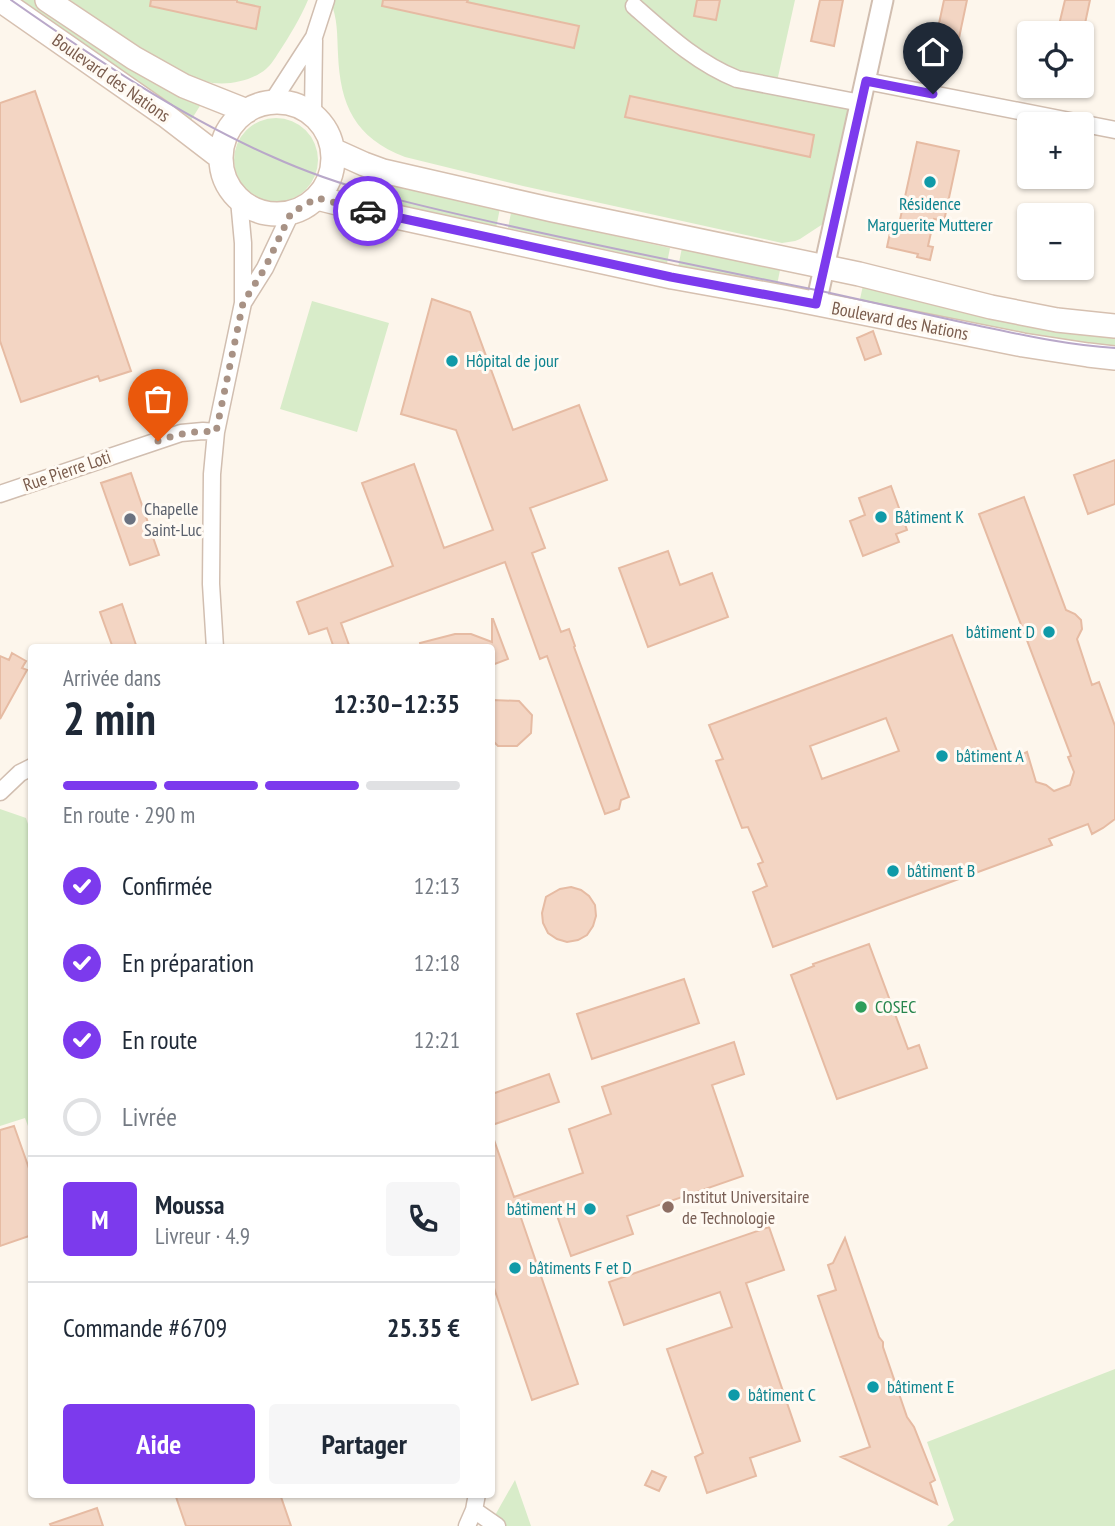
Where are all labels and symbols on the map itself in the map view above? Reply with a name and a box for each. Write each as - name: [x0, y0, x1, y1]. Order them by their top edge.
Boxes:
- pin: [903, 22, 963, 94]
- street label: Boulevard des Nations: [48, 28, 175, 127]
- marker: Résidence Marguerite Mutterer: [922, 174, 938, 190]
- courier: [333, 176, 403, 246]
- place label: Résidence Marguerite Mutterer: [867, 192, 993, 236]
- street label: Boulevard des Nations: [830, 296, 970, 345]
- place label: Hôpital de jour: [466, 349, 559, 372]
- marker: Hôpital de jour: [444, 353, 460, 369]
- pin: [128, 369, 188, 441]
- street label: Rue Pierre Loti: [20, 445, 114, 496]
- place label: Chapelle Saint-Luc: [144, 497, 203, 541]
- place label: Bâtiment K: [895, 505, 964, 528]
- marker: Bâtiment K: [873, 509, 889, 525]
- marker: Chapelle Saint-Luc: [122, 511, 138, 527]
- place label: bâtiment D: [966, 620, 1035, 643]
- marker: bâtiment D: [1041, 624, 1057, 640]
- place label: bâtiment A: [956, 744, 1024, 767]
- marker: bâtiment A: [934, 748, 950, 764]
- place label: bâtiment B: [907, 859, 975, 882]
- marker: bâtiment B: [885, 863, 901, 879]
- place label: COSEC: [875, 995, 916, 1018]
- marker: COSEC: [853, 999, 869, 1015]
- place label: Institut Universitaire de Technologie: [682, 1185, 810, 1229]
- place label: bâtiment H: [507, 1197, 576, 1220]
- marker: Institut Universitaire de Technologie: [660, 1199, 676, 1215]
- marker: bâtiment H: [582, 1201, 598, 1217]
- place label: bâtiments F et D: [529, 1256, 632, 1279]
- marker: bâtiments F et D: [507, 1260, 523, 1276]
- place label: bâtiment E: [887, 1375, 954, 1398]
- marker: bâtiment E: [865, 1379, 881, 1395]
- place label: bâtiment C: [748, 1383, 816, 1406]
- marker: bâtiment C: [726, 1387, 742, 1403]

